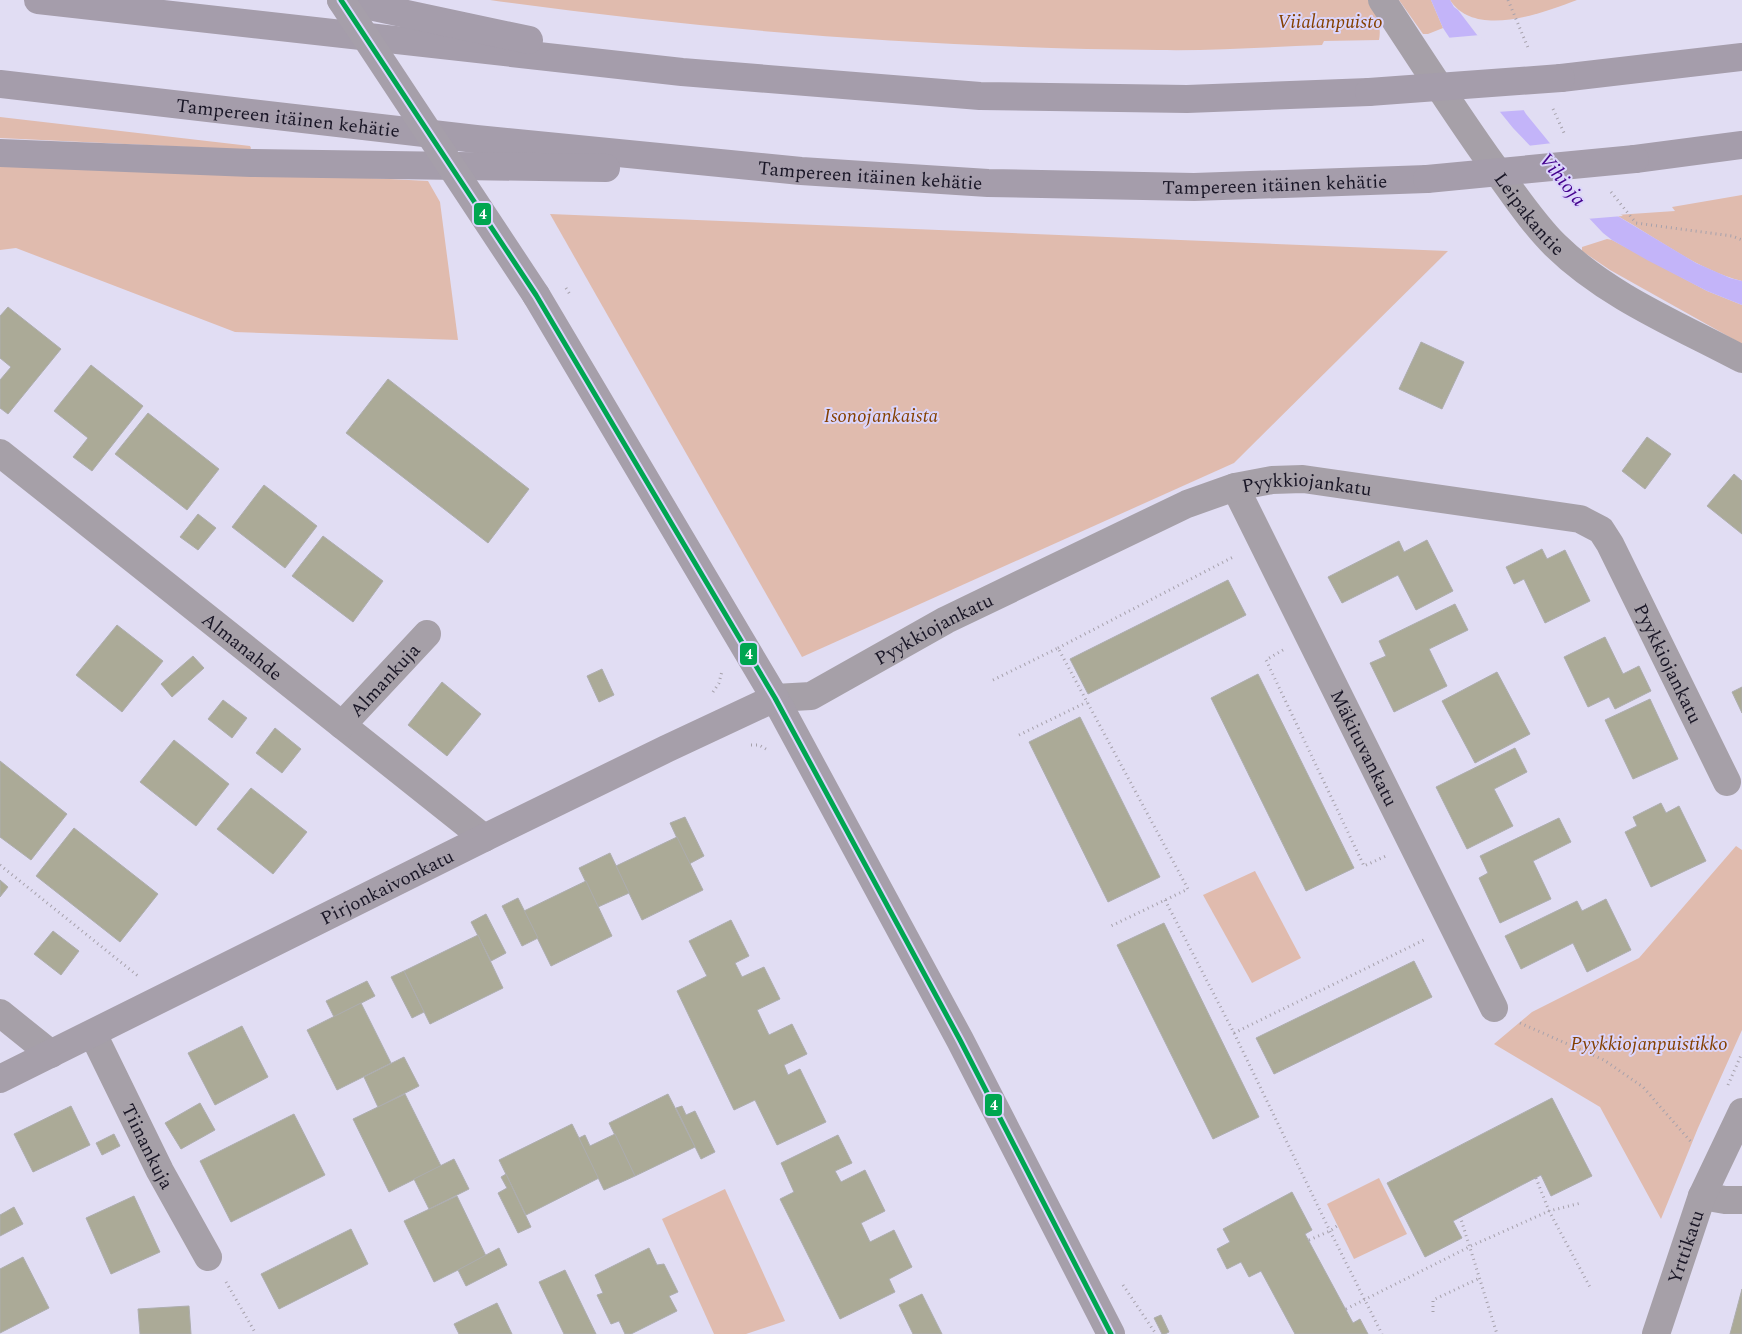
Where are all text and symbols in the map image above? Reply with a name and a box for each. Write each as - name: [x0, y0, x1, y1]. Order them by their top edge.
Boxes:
- park label: Viialanpuisto: [1277, 8, 1383, 37]
- street label: Tampereen itäinen kehätie: [174, 91, 401, 146]
- water label: Vihioja: [1531, 146, 1593, 213]
- street label: Tampereen itäinen kehätie: [756, 154, 983, 199]
- street label: Tampereen itäinen kehätie: [1162, 167, 1388, 203]
- street label: Leipakantie: [1486, 167, 1571, 263]
- line badge: 4: [473, 202, 492, 226]
- text: 4: [479, 204, 487, 225]
- park label: Isonojankaista: [824, 402, 938, 431]
- street label: Pyykkiojankatu: [1240, 466, 1374, 505]
- street label: Pyykkiojankatu: [869, 586, 999, 673]
- street label: Pyykkiojankatu: [1625, 599, 1709, 729]
- street label: Almanahde: [195, 606, 288, 688]
- street label: Almankuja: [343, 636, 428, 724]
- line badge: 4: [739, 642, 758, 666]
- text: 4: [745, 644, 753, 665]
- street label: Mäkituvankatu: [1322, 685, 1405, 812]
- street label: Pirjonkaivonkatu: [316, 842, 459, 933]
- park label: Pyykkiojanpuistikko: [1570, 1030, 1728, 1059]
- line badge: 4: [984, 1093, 1003, 1117]
- text: 4: [990, 1095, 998, 1116]
- street label: Tiinankuja: [113, 1099, 181, 1196]
- street label: Yrttikatu: [1661, 1206, 1713, 1288]

